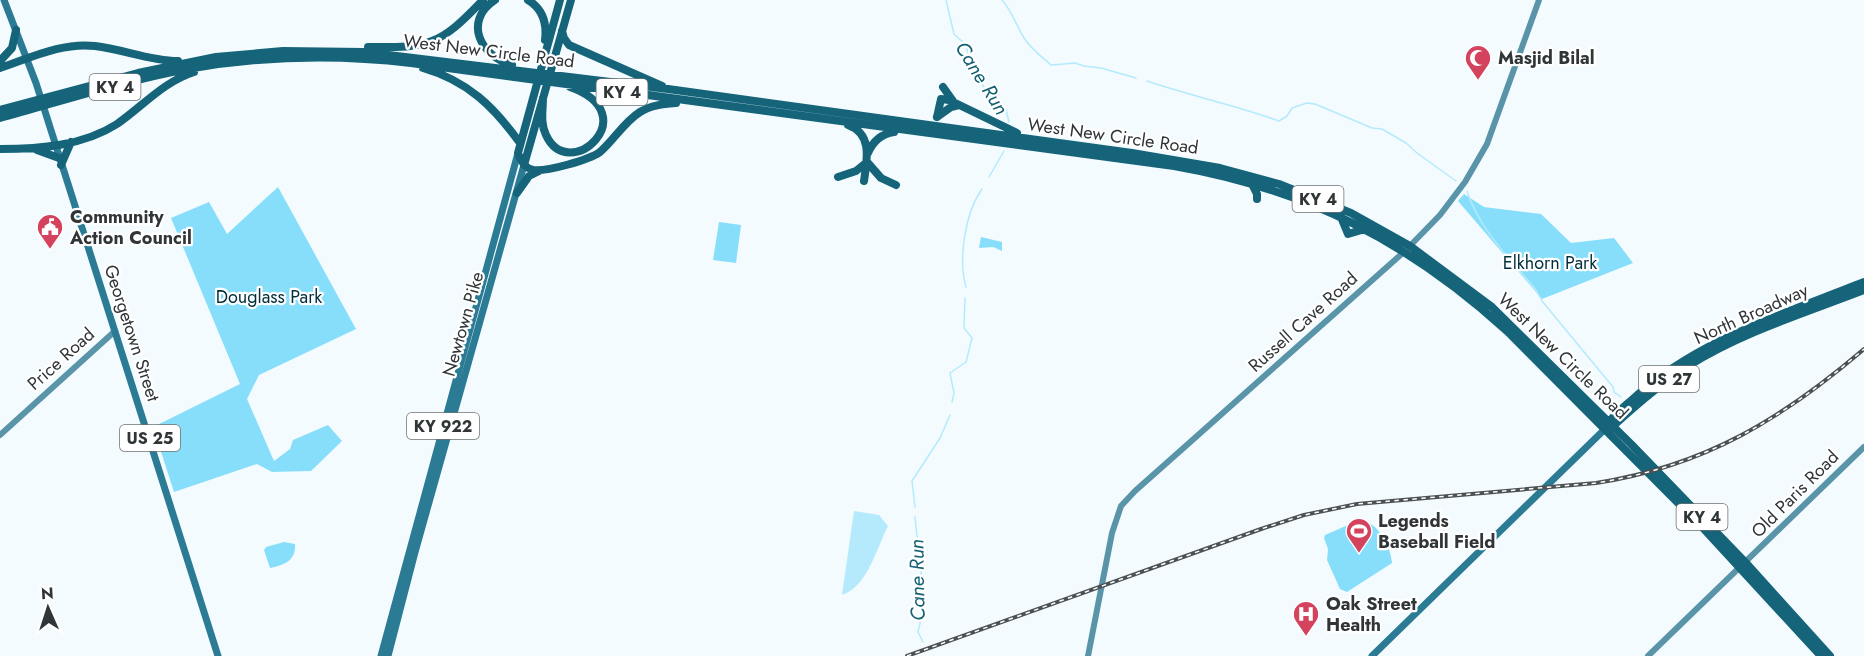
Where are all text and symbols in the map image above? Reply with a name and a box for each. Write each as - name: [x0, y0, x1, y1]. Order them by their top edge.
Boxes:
- street label: West New Circle Road: [402, 28, 576, 74]
- water label: Cane Run: [948, 36, 1016, 121]
- mosque icon: Masjid Bilal: [1463, 43, 1493, 81]
- place label: Masjid Bilal: [1498, 45, 1595, 71]
- road number: KY 4: [90, 74, 140, 100]
- road number: KY 4: [596, 79, 648, 105]
- street label: West New Circle Road: [1026, 111, 1200, 161]
- road number: KY 4: [1292, 186, 1344, 212]
- place label: Community Action Council: [69, 204, 192, 251]
- public building icon: Community Action Council: [35, 212, 65, 250]
- park label: Elkhorn Park: [1503, 250, 1597, 276]
- street label: Georgetown Street: [98, 261, 167, 405]
- street label: Russell Cave Road: [1243, 266, 1363, 378]
- street label: Newtown Pike: [436, 269, 490, 379]
- street label: North Broadway: [1690, 277, 1812, 351]
- park label: Douglass Park: [216, 284, 322, 310]
- street label: West New Circle Road: [1492, 287, 1634, 425]
- street label: Price Road: [22, 322, 100, 396]
- road number: US 27: [1639, 366, 1699, 392]
- road number: KY 922: [407, 413, 479, 439]
- road number: US 25: [120, 425, 180, 451]
- street label: Old Paris Road: [1745, 444, 1845, 544]
- road number: KY 4: [1676, 504, 1728, 530]
- place label: Legends Baseball Field: [1378, 508, 1495, 555]
- sports icon: Legends Baseball Field: [1344, 516, 1374, 554]
- water label: Cane Run: [902, 539, 933, 621]
- north arrow: [18, 578, 78, 638]
- text: N: [40, 582, 54, 605]
- place label: Oak Street Health: [1326, 591, 1417, 638]
- hospital icon: Oak Street Health: [1291, 599, 1321, 637]

